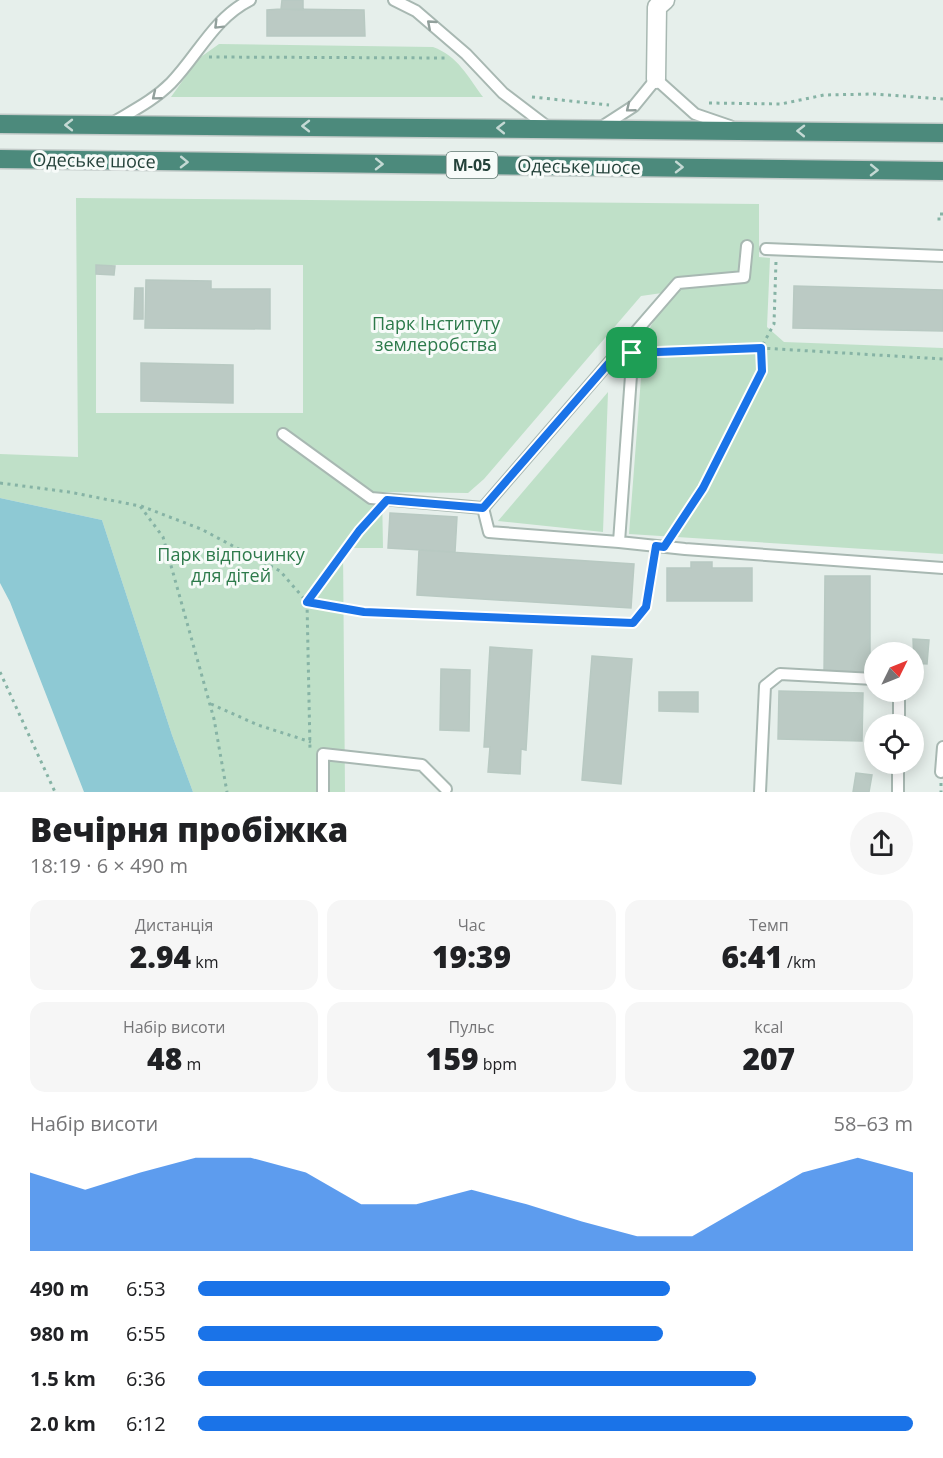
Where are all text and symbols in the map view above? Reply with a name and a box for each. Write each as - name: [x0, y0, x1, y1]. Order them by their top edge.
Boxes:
- one-way arrow: [215, 17, 226, 28]
- one-way arrow: [427, 21, 438, 32]
- one-way arrow: [152, 88, 163, 99]
- one-way arrow: [626, 100, 637, 111]
- one-way arrow: [64, 119, 73, 131]
- one-way arrow: [301, 120, 310, 132]
- one-way arrow: [496, 122, 505, 134]
- one-way arrow: [796, 125, 805, 138]
- street label: Одеське шосе: [32, 147, 156, 173]
- road number: М-05: [446, 152, 498, 178]
- street label: Одеське шосе: [517, 153, 641, 179]
- one-way arrow: [180, 155, 189, 168]
- one-way arrow: [375, 158, 384, 170]
- one-way arrow: [675, 161, 684, 173]
- one-way arrow: [870, 164, 879, 176]
- park label: Парк Інституту землеробства: [372, 311, 501, 356]
- pin: [606, 327, 657, 378]
- icon: arrive: [615, 336, 648, 369]
- park label: Парк відпочинку для дітей: [157, 542, 306, 587]
- north arrow: [864, 642, 924, 702]
- map controls: [864, 642, 924, 774]
- button: locate: [864, 714, 924, 774]
- text: Вечірня пробіжка: [30, 807, 348, 852]
- button: share: [850, 812, 913, 875]
- text: 18:19 · 6 × 490 m: [30, 852, 188, 879]
- text: Дистанція: [135, 914, 213, 936]
- text: Час: [458, 914, 485, 936]
- text: Темп: [749, 914, 789, 936]
- text: 2.94: [130, 936, 191, 977]
- text: 19:39: [432, 936, 511, 977]
- text: 6:41: [722, 936, 783, 977]
- text: km: [191, 951, 219, 973]
- text: /km: [783, 951, 816, 973]
- text: Набір висоти: [123, 1016, 225, 1038]
- text: Пульс: [449, 1016, 494, 1038]
- text: kcal: [754, 1016, 783, 1038]
- text: 48: [147, 1038, 182, 1079]
- text: 159: [426, 1038, 479, 1079]
- text: 207: [742, 1038, 795, 1079]
- text: m: [182, 1053, 201, 1075]
- text: bpm: [479, 1053, 517, 1075]
- text: Набір висоти: [30, 1110, 158, 1137]
- text: 58–63 m: [834, 1110, 913, 1137]
- text: 490 m: [30, 1275, 89, 1302]
- text: 6:53: [126, 1275, 166, 1302]
- text: 980 m: [30, 1320, 89, 1347]
- text: 6:55: [126, 1320, 166, 1347]
- text: 1.5 km: [30, 1365, 96, 1392]
- text: 6:36: [126, 1365, 166, 1392]
- text: 2.0 km: [30, 1410, 96, 1437]
- text: 6:12: [126, 1410, 166, 1437]

